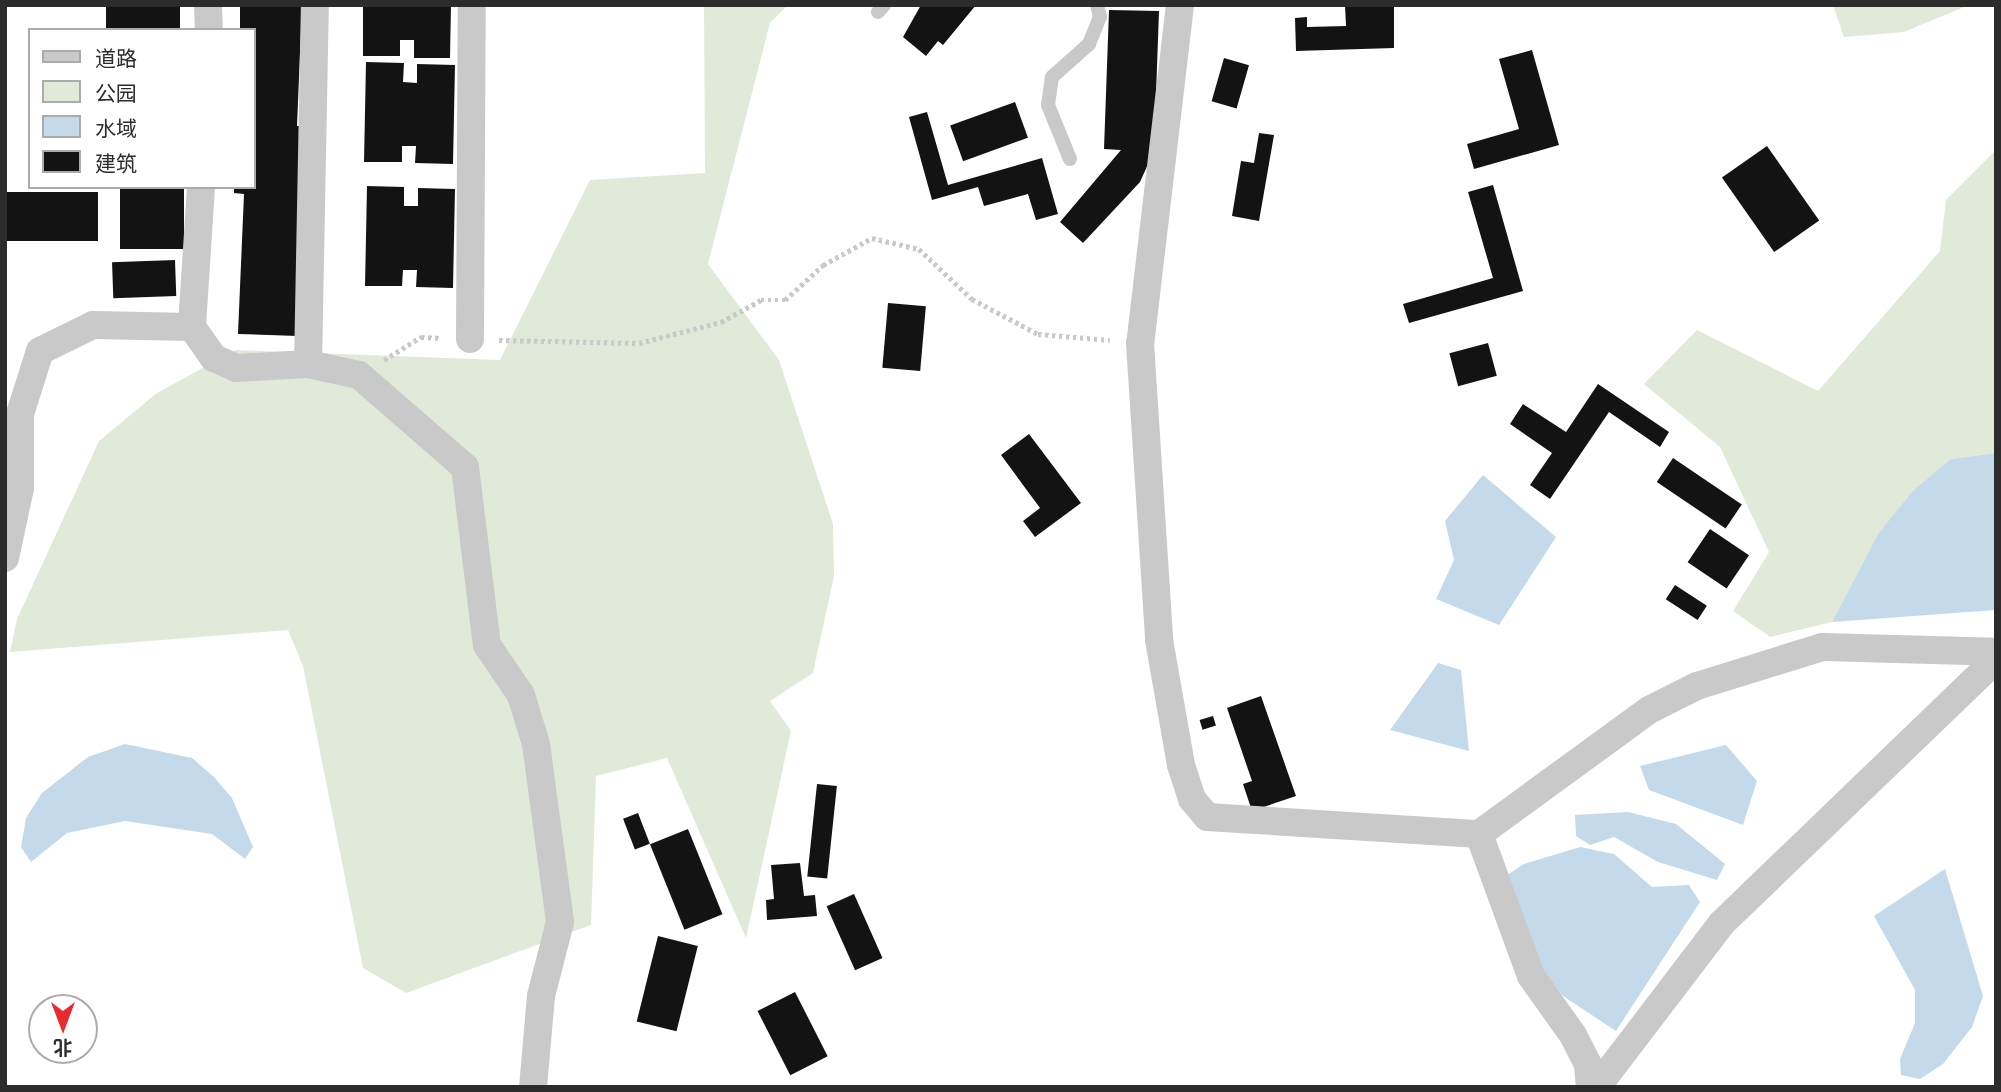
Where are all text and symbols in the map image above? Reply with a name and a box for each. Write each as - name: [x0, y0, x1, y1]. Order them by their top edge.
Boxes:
- legend: [28, 28, 256, 189]
- text: 道路: [95, 46, 137, 71]
- text: 公园: [95, 81, 137, 106]
- text: 水域: [95, 116, 137, 141]
- text: 建筑: [95, 151, 137, 176]
- north arrow: [28, 994, 98, 1064]
- text: 北: [54, 1037, 73, 1059]

